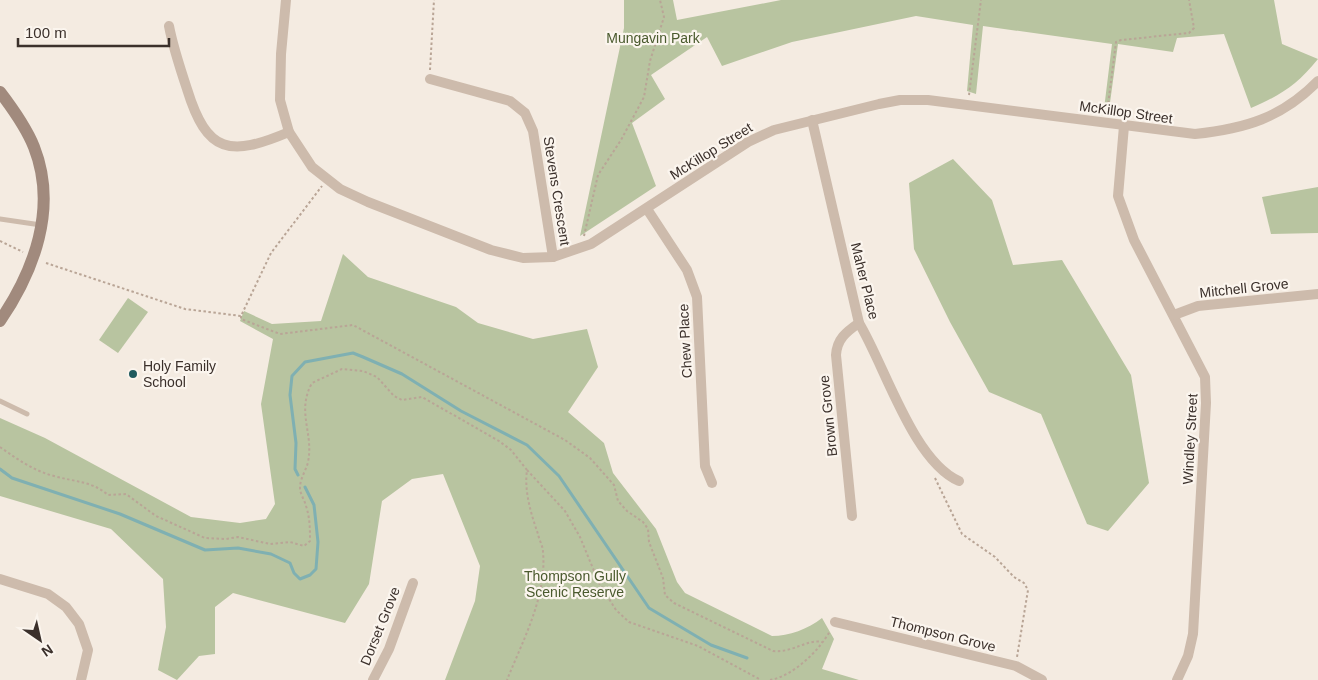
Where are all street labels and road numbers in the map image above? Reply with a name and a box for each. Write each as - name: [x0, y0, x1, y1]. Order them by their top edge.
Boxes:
- street label: McKillop Street: [1078, 98, 1174, 126]
- street label: McKillop Street: [667, 119, 755, 183]
- street label: Stevens Crescent: [540, 135, 574, 247]
- street label: Maher Place: [848, 241, 882, 321]
- street label: Mitchell Grove: [1199, 275, 1290, 301]
- street label: Chew Place: [675, 303, 695, 379]
- street label: Brown Grove: [816, 374, 840, 457]
- street label: Windley Street: [1180, 393, 1200, 485]
- street label: Dorset Grove: [357, 584, 403, 668]
- street label: Thompson Grove: [889, 613, 998, 655]

